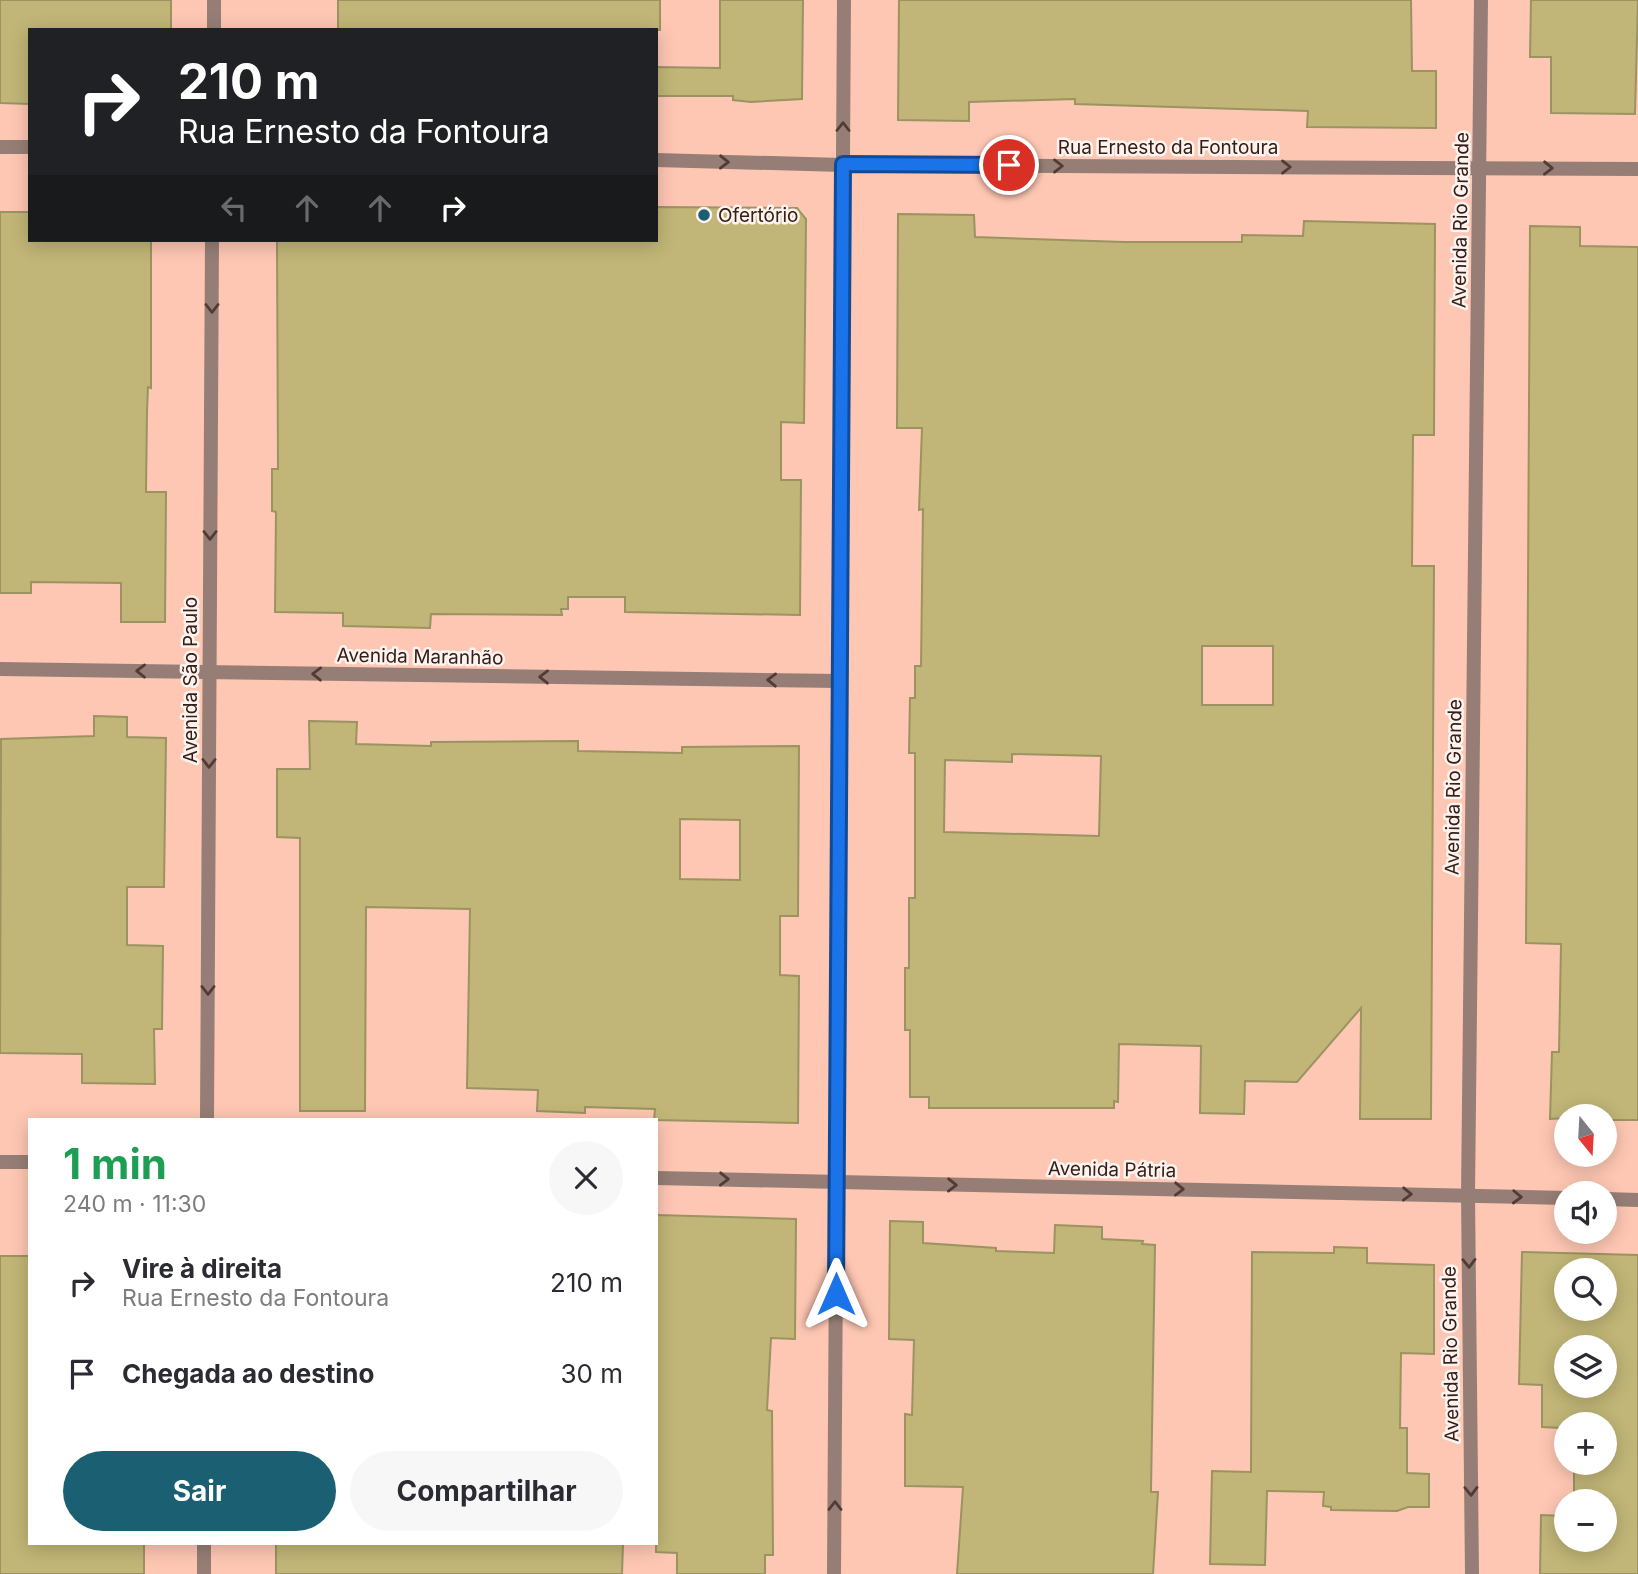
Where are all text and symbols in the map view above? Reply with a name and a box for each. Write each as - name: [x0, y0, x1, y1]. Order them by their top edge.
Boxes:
- text: 210 m: [178, 52, 319, 111]
- icon: right: [63, 56, 154, 147]
- text: Rua Ernesto da Fontoura: [178, 112, 550, 151]
- one-way arrow: [836, 121, 851, 132]
- street label: Avenida Rio Grande: [1447, 132, 1474, 308]
- pin: [979, 135, 1039, 195]
- street label: Rua Ernesto da Fontoura: [1058, 136, 1278, 159]
- icon: arrive: [990, 146, 1028, 184]
- one-way arrow: [719, 154, 730, 169]
- one-way arrow: [1053, 158, 1064, 173]
- one-way arrow: [1281, 159, 1292, 175]
- one-way arrow: [1543, 160, 1554, 176]
- icon: left: [215, 189, 253, 227]
- icon: ahead: [288, 189, 326, 227]
- icon: ahead: [361, 189, 399, 227]
- icon: right: [434, 189, 472, 227]
- place label: Ofertório: [718, 204, 798, 227]
- marker: Ofertório: [696, 207, 712, 223]
- one-way arrow: [204, 303, 220, 314]
- one-way arrow: [202, 531, 218, 541]
- street label: Avenida São Paulo: [179, 597, 202, 763]
- street label: Avenida Maranhão: [336, 644, 504, 669]
- one-way arrow: [135, 664, 146, 679]
- one-way arrow: [311, 666, 322, 682]
- one-way arrow: [539, 669, 549, 685]
- one-way arrow: [766, 672, 777, 688]
- street label: Avenida Rio Grande: [1440, 699, 1467, 875]
- one-way arrow: [201, 758, 217, 769]
- one-way arrow: [200, 985, 215, 996]
- north arrow: [1554, 1104, 1617, 1167]
- map controls: [1554, 1104, 1617, 1552]
- text: 1 min: [63, 1138, 167, 1189]
- button: close: [549, 1141, 623, 1215]
- street label: Avenida Pátria: [1048, 1157, 1176, 1182]
- one-way arrow: [719, 1172, 730, 1187]
- one-way arrow: [947, 1177, 958, 1192]
- button: sound: [1554, 1181, 1617, 1244]
- one-way arrow: [1174, 1182, 1185, 1197]
- one-way arrow: [1402, 1186, 1413, 1202]
- one-way arrow: [1512, 1189, 1523, 1204]
- text: 240 m · 11:30: [63, 1190, 206, 1218]
- text: Vire à direita: [122, 1253, 282, 1284]
- position arrow: [799, 1257, 873, 1331]
- button: search: [1554, 1258, 1617, 1321]
- one-way arrow: [1461, 1259, 1477, 1269]
- icon: right: [63, 1264, 101, 1302]
- street label: Avenida Rio Grande: [1437, 1266, 1464, 1442]
- text: 210 m: [550, 1267, 623, 1298]
- text: Rua Ernesto da Fontoura: [122, 1284, 389, 1312]
- button: layers: [1554, 1335, 1617, 1398]
- icon: arrive: [63, 1355, 101, 1393]
- text: Chegada ao destino: [122, 1358, 374, 1389]
- text: 30 m: [560, 1358, 623, 1389]
- button: +: [1554, 1412, 1617, 1475]
- button: Sair: [63, 1451, 336, 1531]
- button: Compartilhar: [350, 1451, 623, 1531]
- one-way arrow: [1463, 1486, 1479, 1497]
- button: −: [1554, 1489, 1617, 1552]
- one-way arrow: [827, 1500, 842, 1511]

